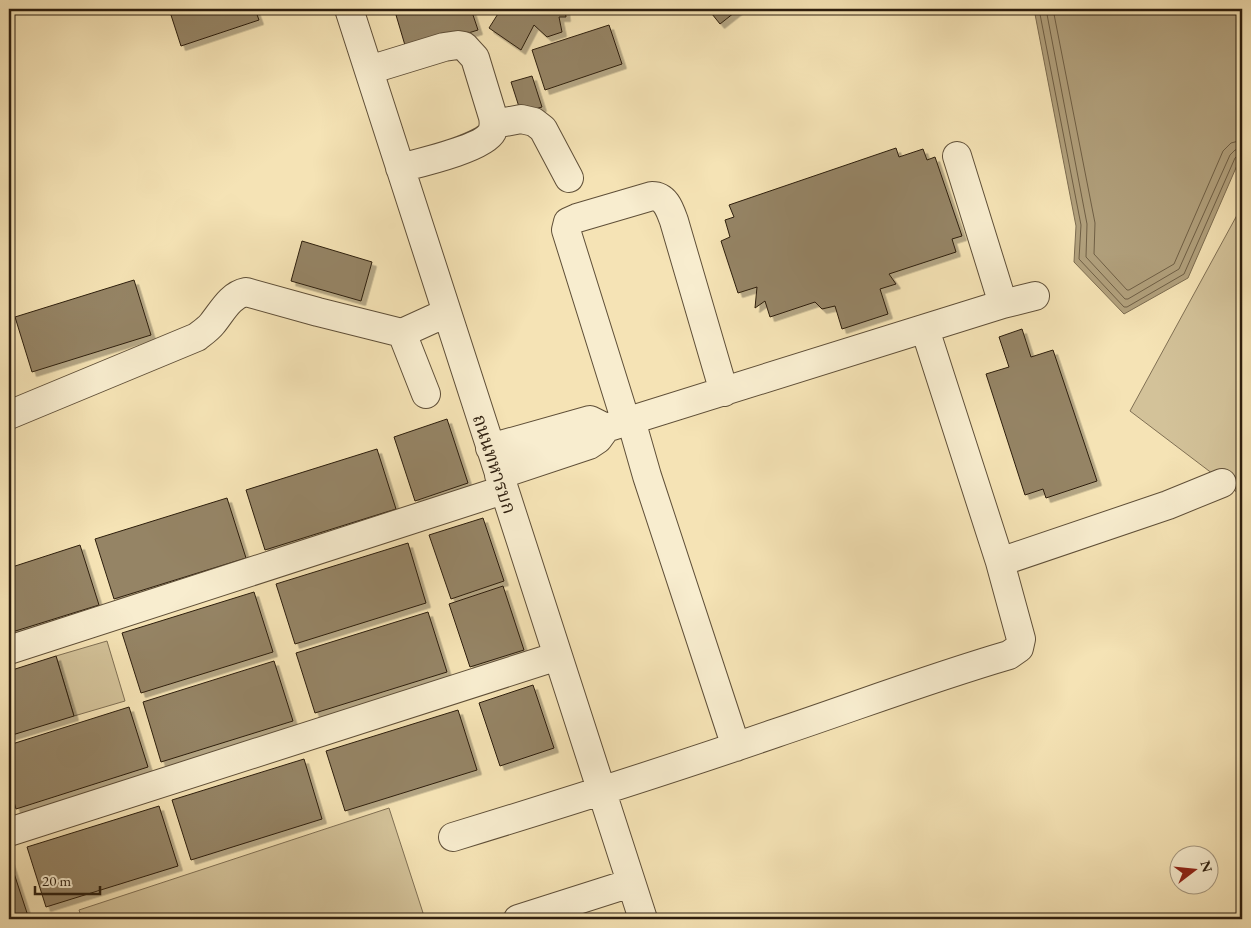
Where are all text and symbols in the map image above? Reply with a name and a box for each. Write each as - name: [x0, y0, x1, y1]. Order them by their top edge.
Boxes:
- street label: ถนนทหารบก: [467, 411, 522, 517]
- north arrow: [1168, 846, 1218, 896]
- text: N: [1196, 858, 1217, 875]
- scale bar: [35, 863, 100, 895]
- text: 20 m: [42, 871, 71, 890]

